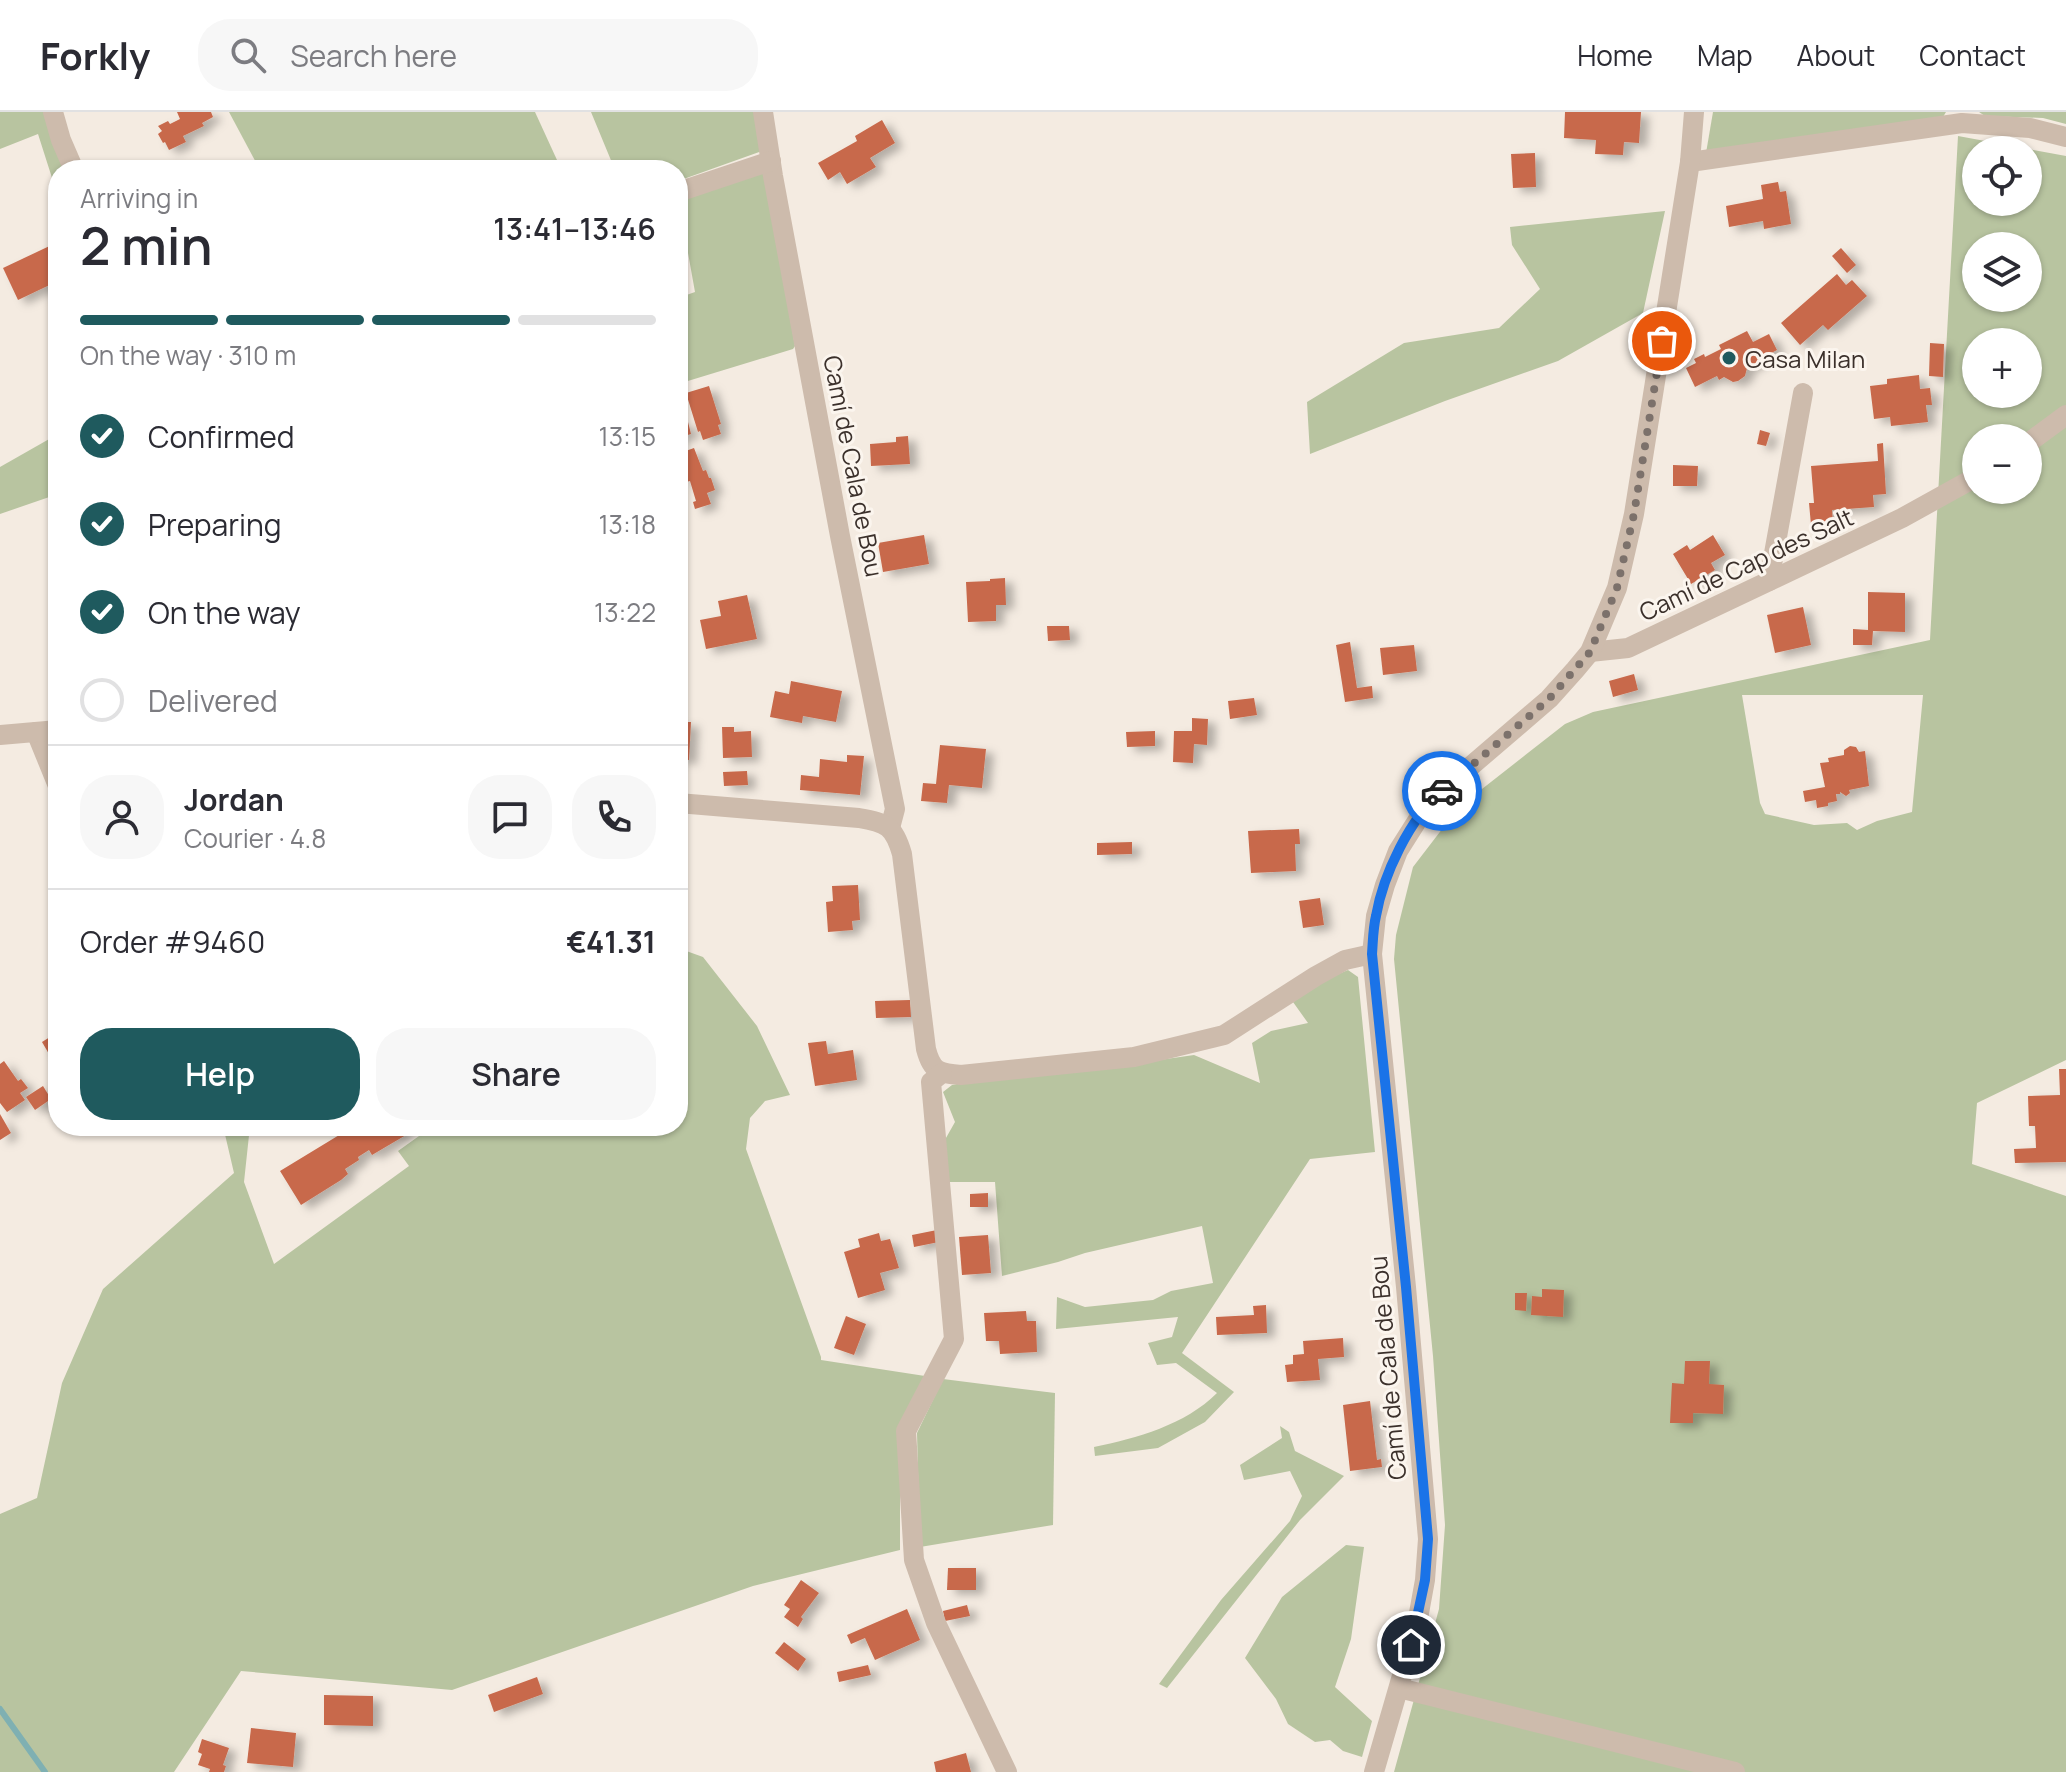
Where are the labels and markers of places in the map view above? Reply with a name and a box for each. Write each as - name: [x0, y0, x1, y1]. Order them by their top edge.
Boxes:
- pin: [1628, 307, 1696, 375]
- place label: Casa Milan: [1745, 342, 1865, 375]
- marker: Casa Milan: [1720, 349, 1738, 367]
- pin: [1377, 1611, 1445, 1679]

